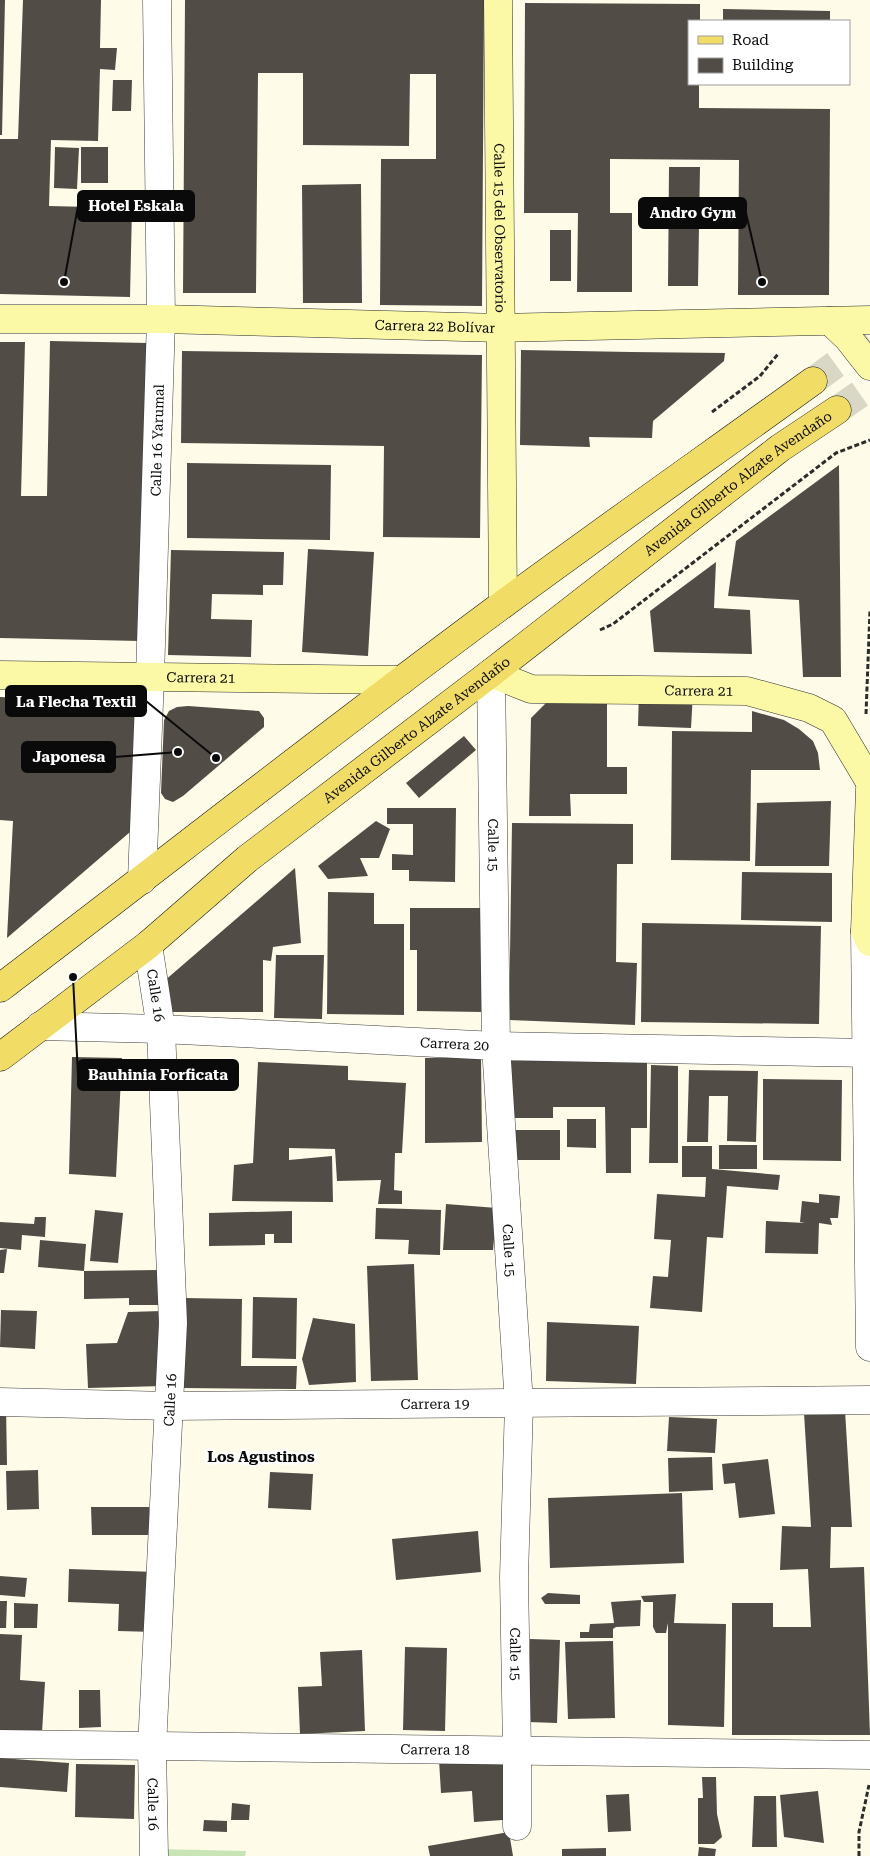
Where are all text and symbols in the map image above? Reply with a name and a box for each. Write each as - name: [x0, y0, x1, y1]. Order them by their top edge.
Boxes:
- legend: [688, 20, 850, 85]
- text: Road: [732, 31, 769, 49]
- text: Building: [732, 56, 794, 74]
- street label: Calle 15 del Observatorio: [491, 143, 509, 313]
- callout: Hotel Eskala: [78, 191, 194, 221]
- text: Hotel Eskala: [88, 197, 184, 215]
- callout: Andro Gym: [639, 198, 746, 228]
- text: Andro Gym: [650, 204, 737, 222]
- street label: Carrera 22 Bolívar: [374, 317, 496, 336]
- street label: Calle 16 Yarumal: [148, 383, 167, 497]
- street label: Avenida Gilberto Alzate Avendaño: [641, 408, 835, 559]
- street label: Avenida Gilberto Alzate Avendaño: [320, 653, 513, 806]
- street label: Carrera 21: [166, 669, 236, 686]
- street label: Carrera 21: [664, 682, 734, 699]
- callout: La Flecha Textil: [6, 686, 146, 716]
- text: La Flecha Textil: [16, 693, 136, 711]
- callout: Japonesa: [22, 742, 115, 772]
- text: Japonesa: [33, 748, 106, 766]
- street label: Calle 15: [485, 818, 502, 872]
- street label: Calle 16: [144, 968, 168, 1023]
- street label: Carrera 20: [420, 1034, 490, 1054]
- callout: Bauhinia Forficata: [78, 1060, 238, 1090]
- text: Bauhinia Forficata: [88, 1066, 228, 1084]
- street label: Calle 15: [499, 1223, 519, 1278]
- street label: Calle 16: [161, 1373, 179, 1427]
- street label: Carrera 19: [400, 1395, 470, 1412]
- district label: Los Agustinos: [207, 1448, 315, 1466]
- street label: Calle 15: [507, 1627, 524, 1681]
- street label: Carrera 18: [400, 1741, 470, 1758]
- street label: Calle 16: [145, 1777, 162, 1831]

